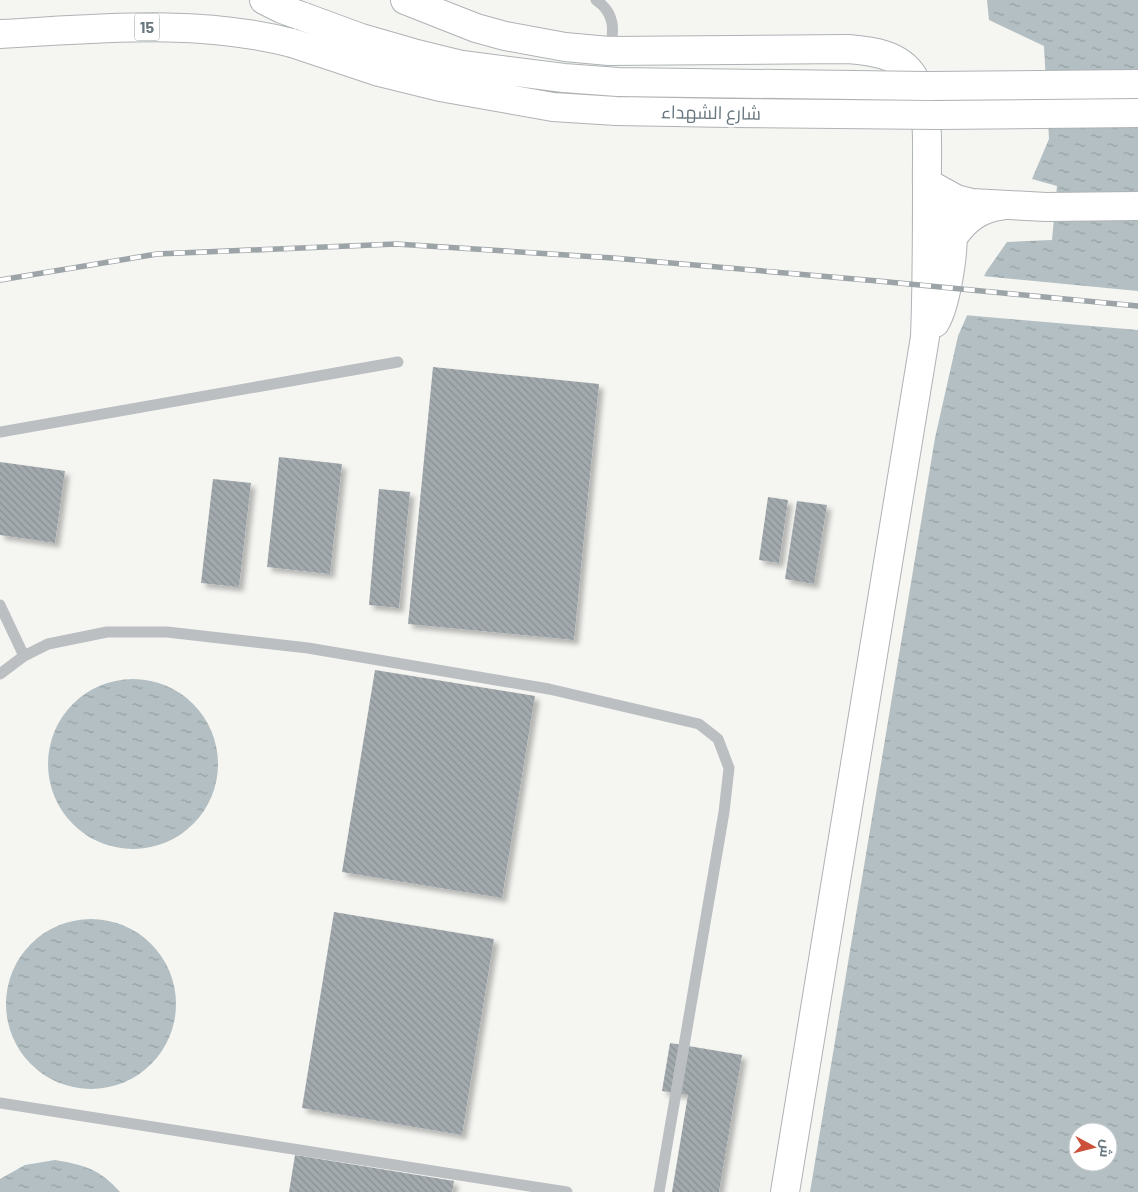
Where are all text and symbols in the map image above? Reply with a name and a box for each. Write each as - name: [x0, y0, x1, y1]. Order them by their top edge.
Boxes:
- road number: 15: [134, 14, 160, 41]
- street label: شارع الشهداء: [661, 100, 761, 126]
- north arrow: [1068, 1122, 1118, 1172]
- text: ش: [1096, 1139, 1116, 1159]

